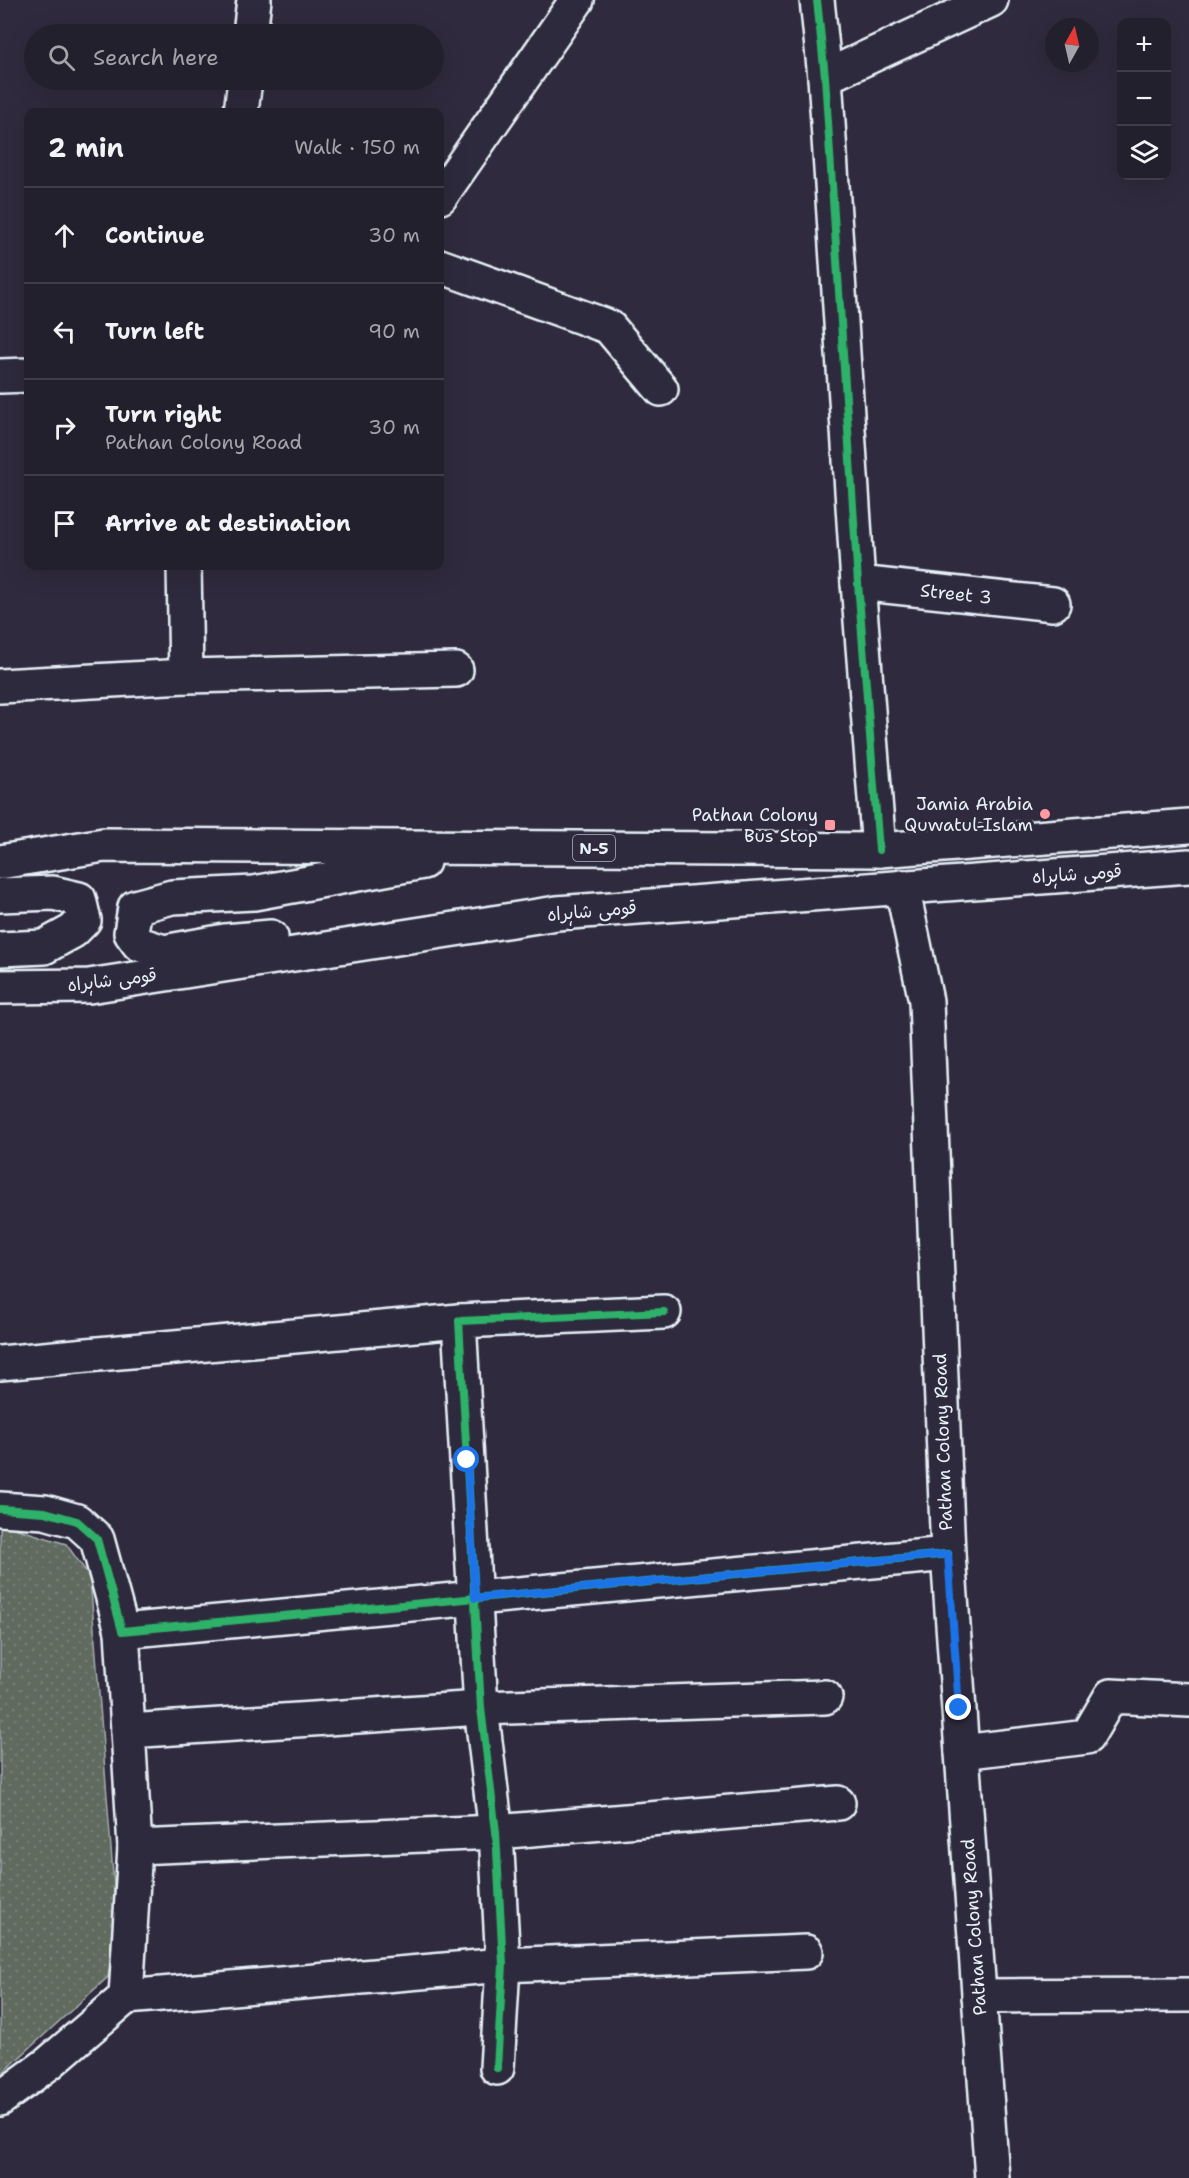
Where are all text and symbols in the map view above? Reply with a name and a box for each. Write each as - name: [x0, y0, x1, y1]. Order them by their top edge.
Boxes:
- north arrow: [1045, 18, 1099, 72]
- map controls: [1117, 18, 1171, 180]
- button: +: [1117, 18, 1171, 72]
- search box: [24, 24, 444, 90]
- icon: search: [45, 41, 78, 74]
- text: Search here: [93, 43, 219, 72]
- button: −: [1117, 72, 1171, 126]
- button: layers: [1117, 126, 1171, 180]
- text: 2 min: [48, 130, 124, 165]
- text: Walk · 150 m: [294, 134, 420, 160]
- icon: ahead: [48, 219, 81, 252]
- text: Continue: [105, 221, 205, 250]
- text: 30 m: [368, 222, 420, 248]
- icon: left: [48, 315, 81, 348]
- text: Turn left: [105, 317, 204, 346]
- text: 90 m: [368, 318, 420, 344]
- text: Turn right: [105, 400, 222, 429]
- icon: right: [48, 411, 81, 444]
- text: 30 m: [368, 414, 420, 440]
- text: Pathan Colony Road: [105, 429, 302, 455]
- icon: arrive: [48, 507, 81, 540]
- text: Arrive at destination: [105, 509, 351, 538]
- street label: Street 3: [919, 578, 993, 610]
- place label: Jamia Arabia Quwatul-Islam: [904, 792, 1033, 837]
- place label: Pathan Colony Bus Stop: [692, 803, 818, 848]
- marker: Jamia Arabia Quwatul-Islam: [1038, 807, 1052, 821]
- marker: Pathan Colony Bus Stop: [823, 818, 837, 832]
- road number: N-5: [573, 835, 615, 861]
- street label: قومی شاہراہ: [1031, 859, 1123, 890]
- street label: قومی شاہراہ: [546, 895, 638, 928]
- street label: قومی شاہراہ: [66, 963, 158, 998]
- street label: Pathan Colony Road: [928, 1353, 958, 1531]
- route start: [453, 1446, 479, 1472]
- route end: [945, 1694, 971, 1720]
- street label: Pathan Colony Road: [956, 1838, 992, 2016]

